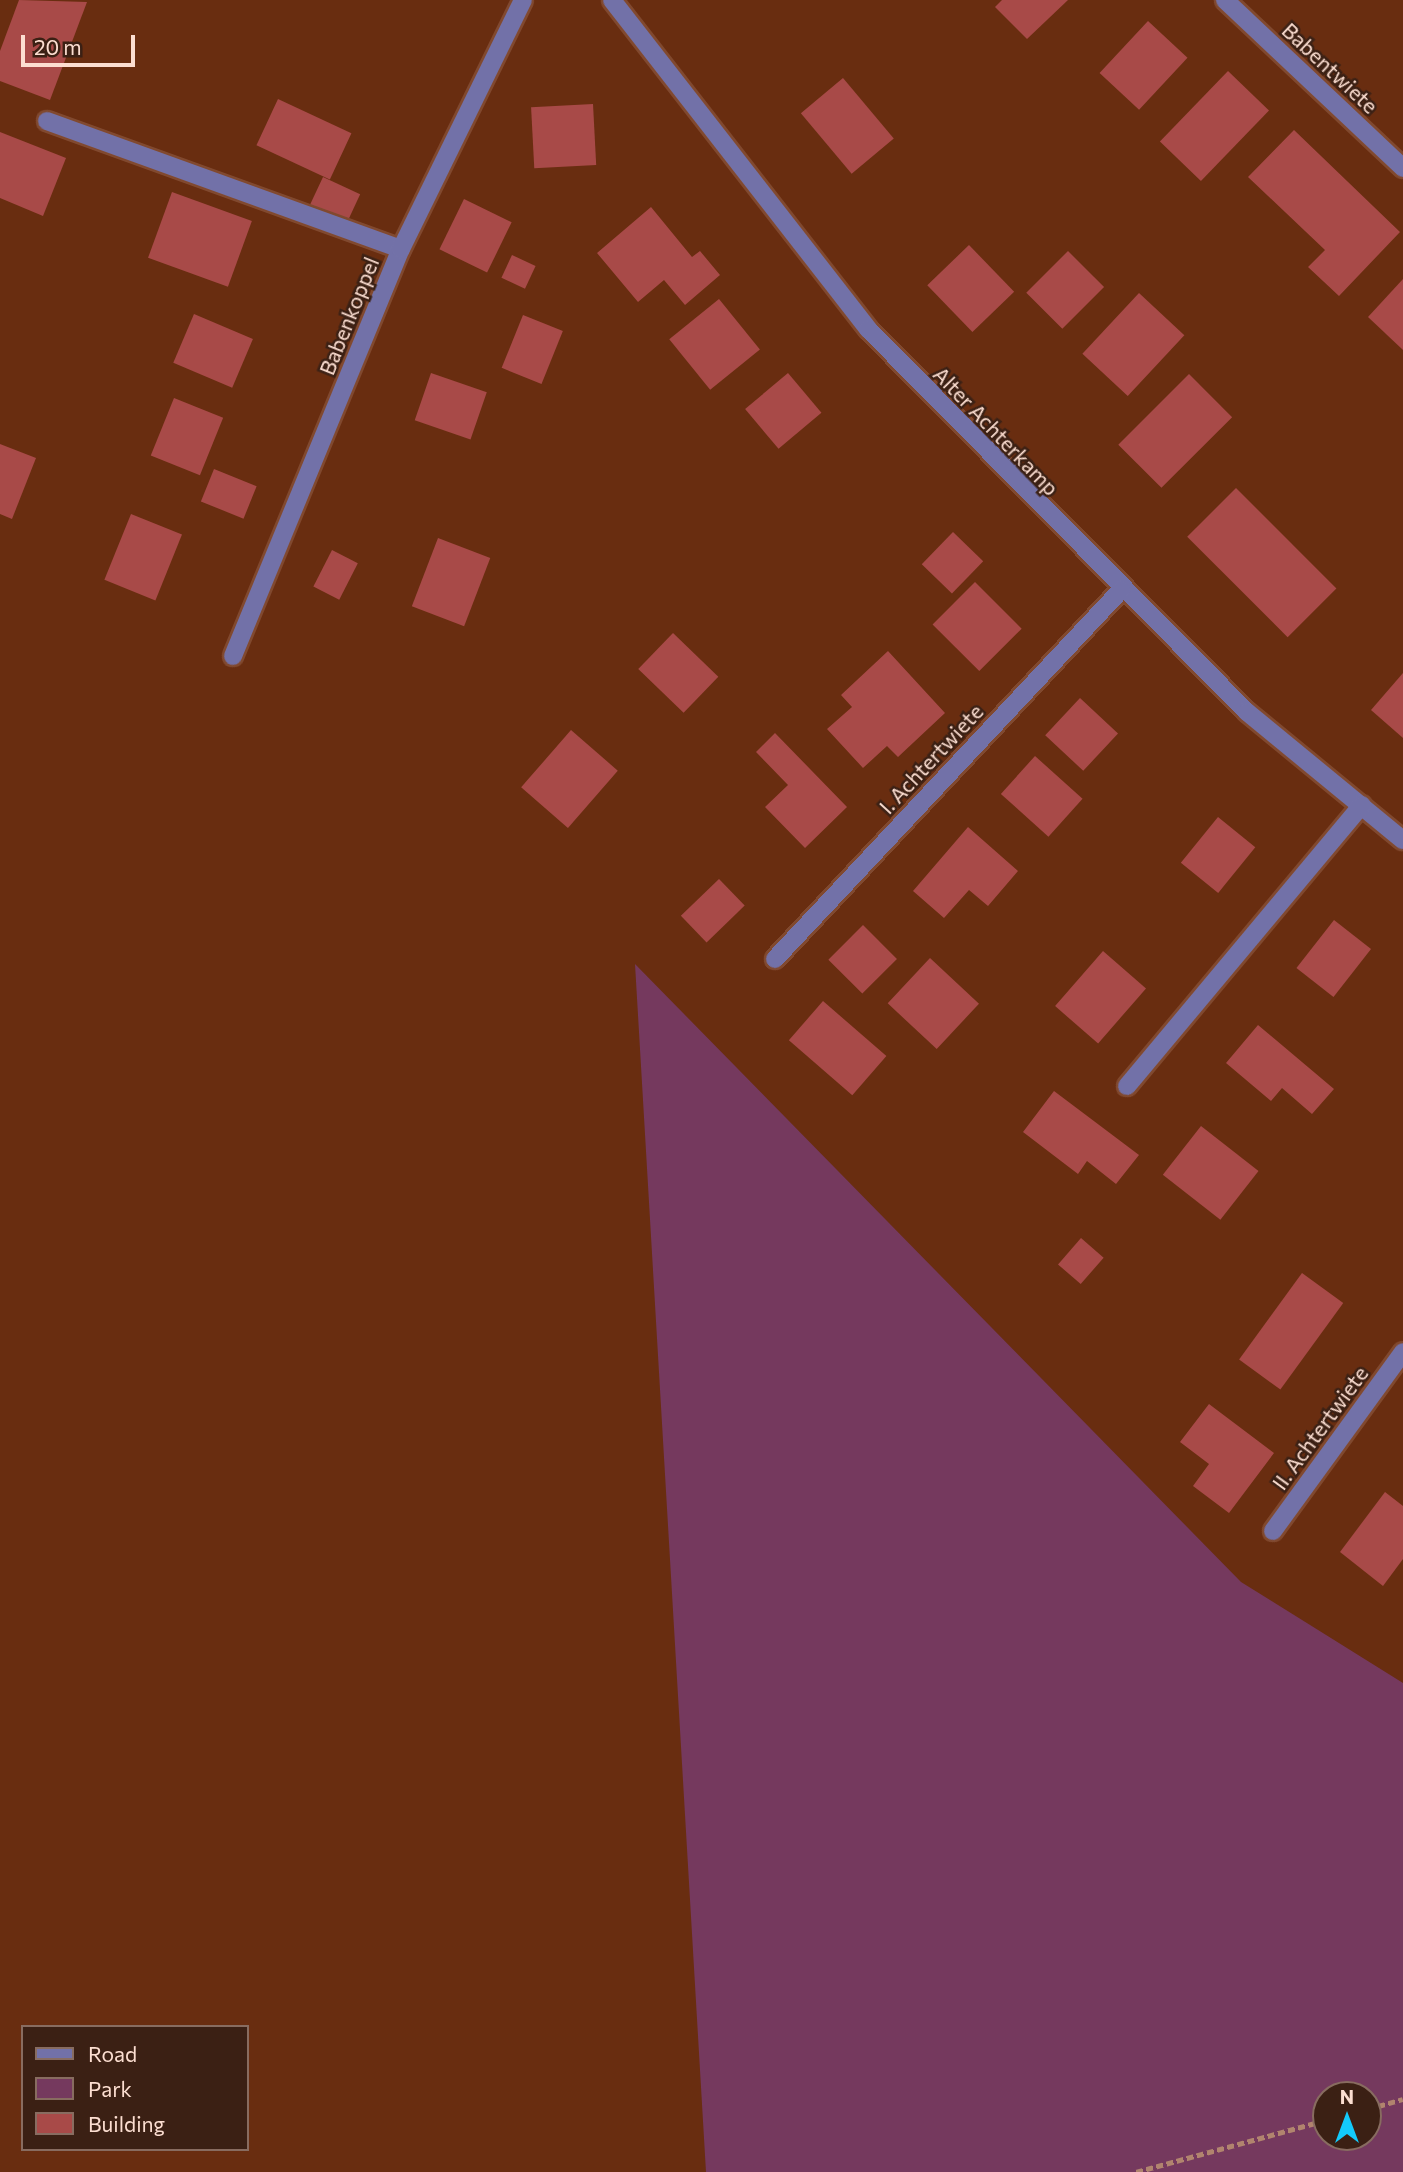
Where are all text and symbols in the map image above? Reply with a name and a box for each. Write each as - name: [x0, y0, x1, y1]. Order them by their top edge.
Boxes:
- street label: Babentwiete: [1277, 17, 1383, 119]
- scale bar: [24, 21, 138, 65]
- text: 20 m: [34, 34, 82, 59]
- street label: Babenkoppel: [314, 253, 384, 379]
- street label: Alter Achterkamp: [928, 361, 1064, 501]
- street label: I. Achtertwiete: [874, 699, 988, 819]
- street label: II. Achtertwiete: [1267, 1361, 1373, 1495]
- legend: [21, 2025, 248, 2151]
- text: Road: [88, 2041, 137, 2066]
- text: Park: [88, 2076, 132, 2101]
- north arrow: [1312, 2081, 1382, 2151]
- text: N: [1340, 2085, 1354, 2108]
- text: Building: [88, 2111, 165, 2136]

